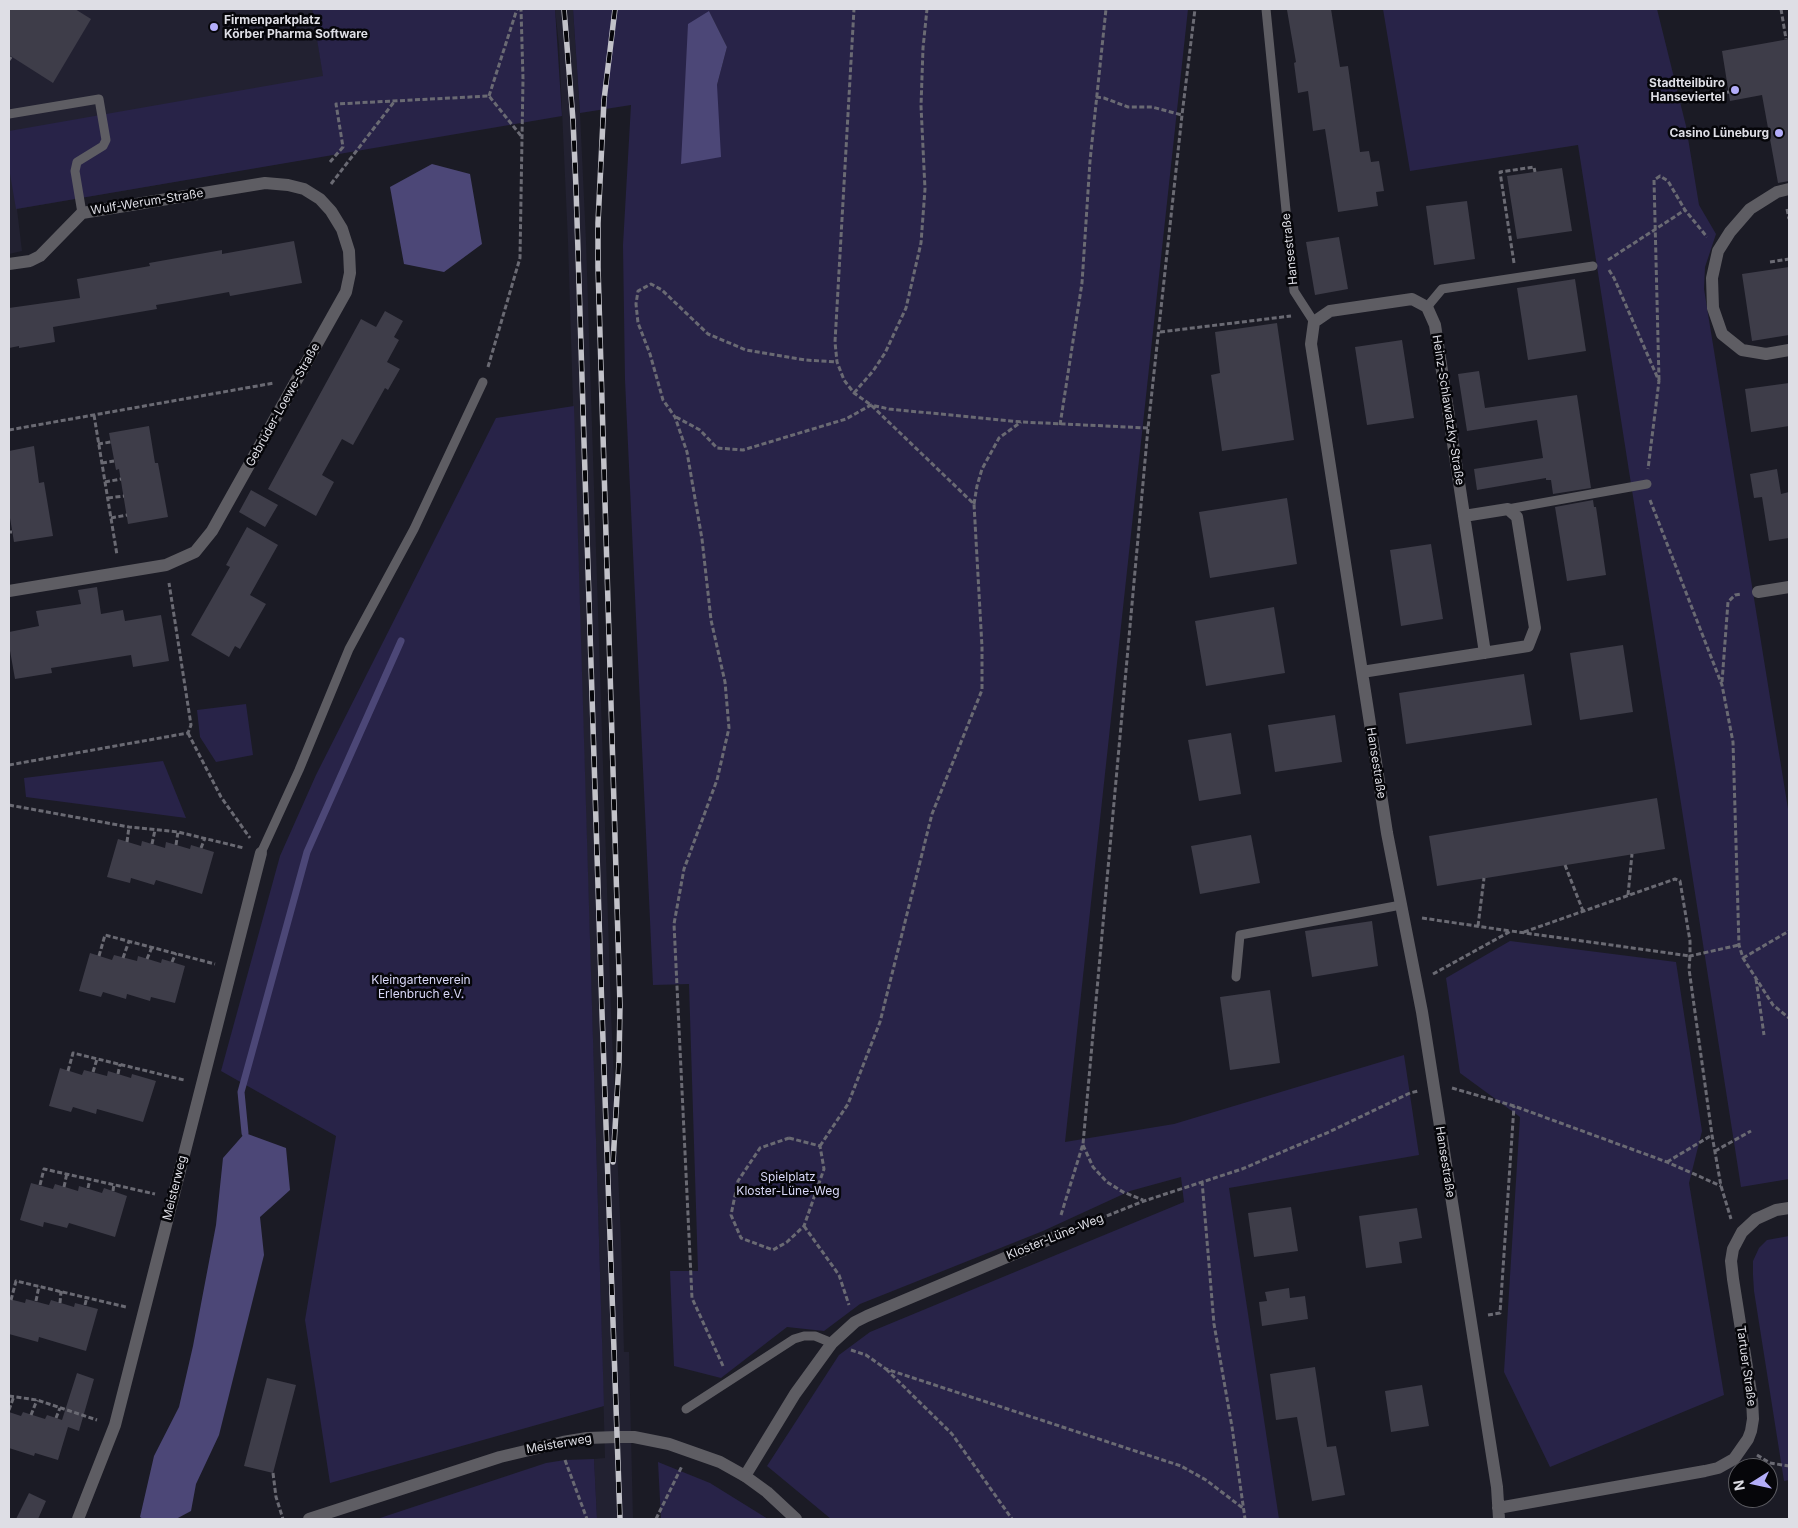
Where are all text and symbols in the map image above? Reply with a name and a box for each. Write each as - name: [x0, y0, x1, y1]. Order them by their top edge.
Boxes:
- place label: Firmenparkplatz Körber Pharma Software: [224, 13, 368, 41]
- marker: Firmenparkplatz Körber Pharma Software: [208, 21, 220, 33]
- place label: Stadtteilbüro Hanseviertel: [1649, 76, 1725, 104]
- marker: Stadtteilbüro Hanseviertel: [1729, 84, 1741, 96]
- place label: Casino Lüneburg: [1669, 126, 1769, 140]
- marker: Casino Lüneburg: [1773, 127, 1785, 139]
- street label: Wulf-Werum-Straße: [90, 186, 204, 218]
- street label: Hansestraße: [1279, 212, 1301, 286]
- street label: Heinz-Schlawatzky-Straße: [1429, 334, 1467, 486]
- street label: Gebrüder-Loewe-Straße: [243, 341, 323, 469]
- street label: Hansestraße: [1363, 726, 1389, 800]
- park label: Kleingartenverein Erlenbruch e.V.: [371, 973, 471, 1001]
- street label: Hansestraße: [1432, 1125, 1458, 1199]
- street label: Meisterweg: [160, 1154, 190, 1222]
- park label: Spielplatz Kloster-Lüne-Weg: [736, 1170, 840, 1198]
- street label: Kloster-Lüne-Weg: [1004, 1211, 1106, 1263]
- street label: Tartuer Straße: [1733, 1325, 1759, 1407]
- street label: Meisterweg: [525, 1431, 593, 1457]
- north arrow: [1728, 1458, 1778, 1508]
- text: N: [1729, 1479, 1748, 1492]

